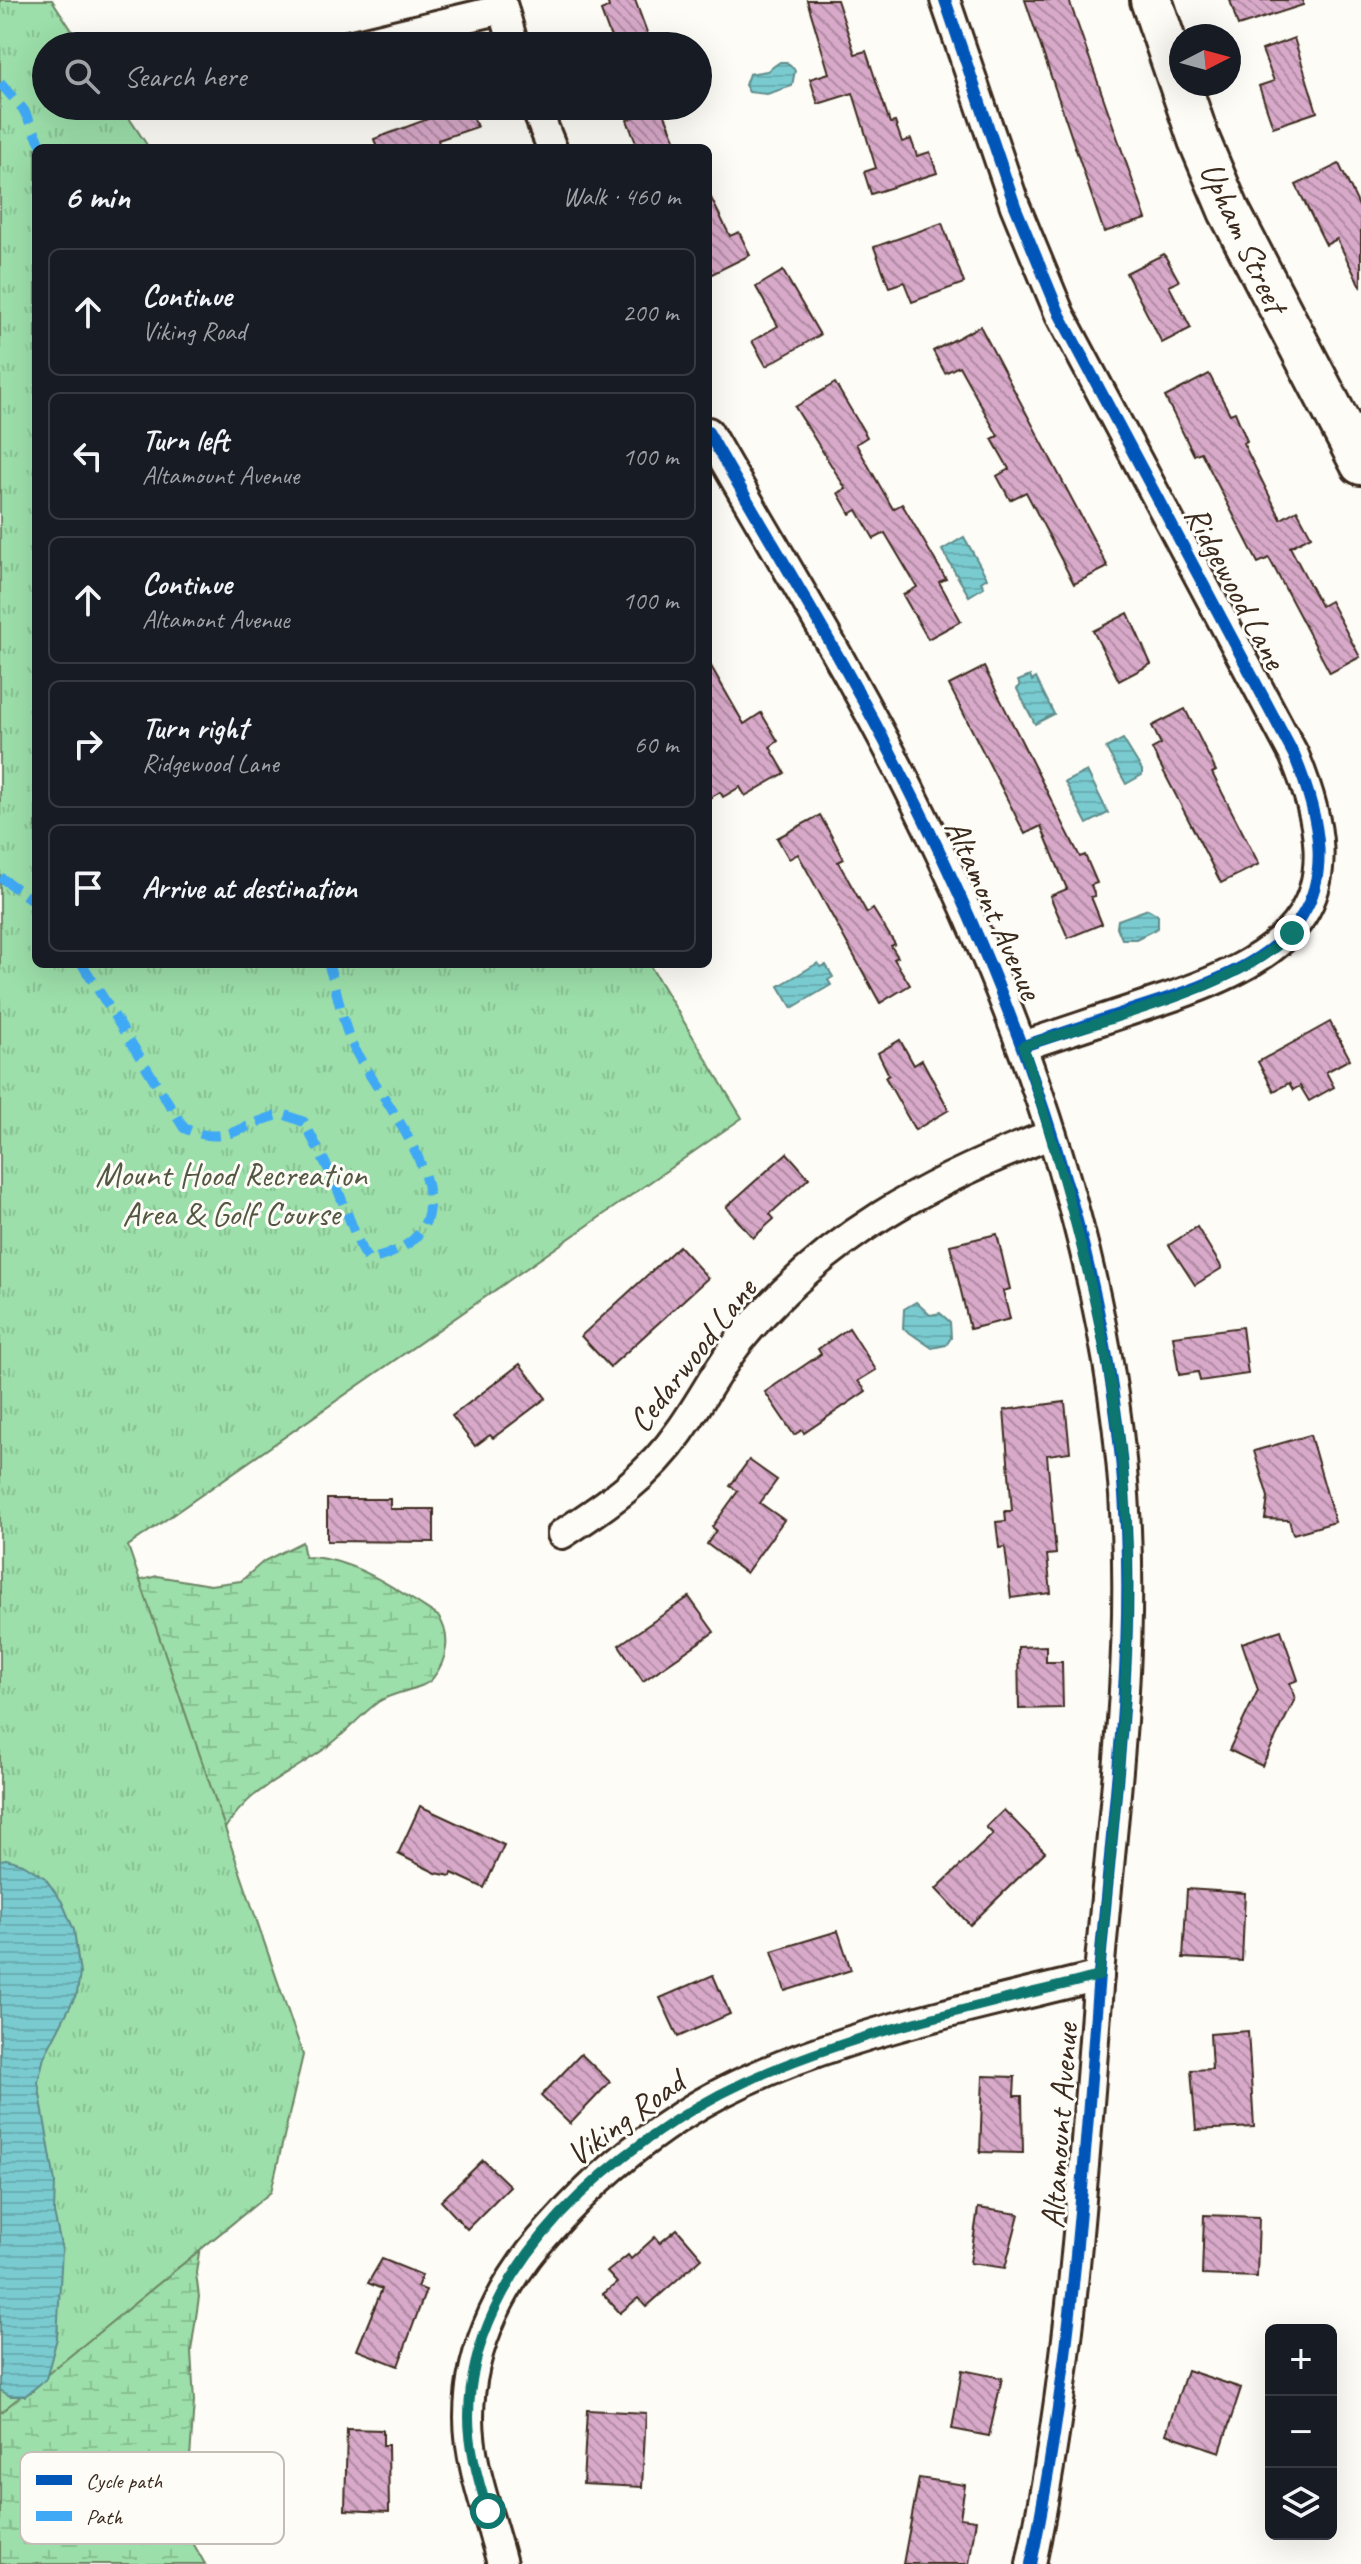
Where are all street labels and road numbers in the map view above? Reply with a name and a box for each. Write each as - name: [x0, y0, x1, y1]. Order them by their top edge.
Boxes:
- street label: Upham Street: [1190, 155, 1300, 323]
- street label: Ridgewood Lane: [1175, 498, 1298, 678]
- street label: Altamont Avenue: [935, 812, 1054, 1008]
- street label: Cedarwood Lane: [618, 1268, 767, 1441]
- street label: Altamount Avenue: [1030, 2020, 1088, 2230]
- street label: Viking Road: [558, 2058, 696, 2175]

